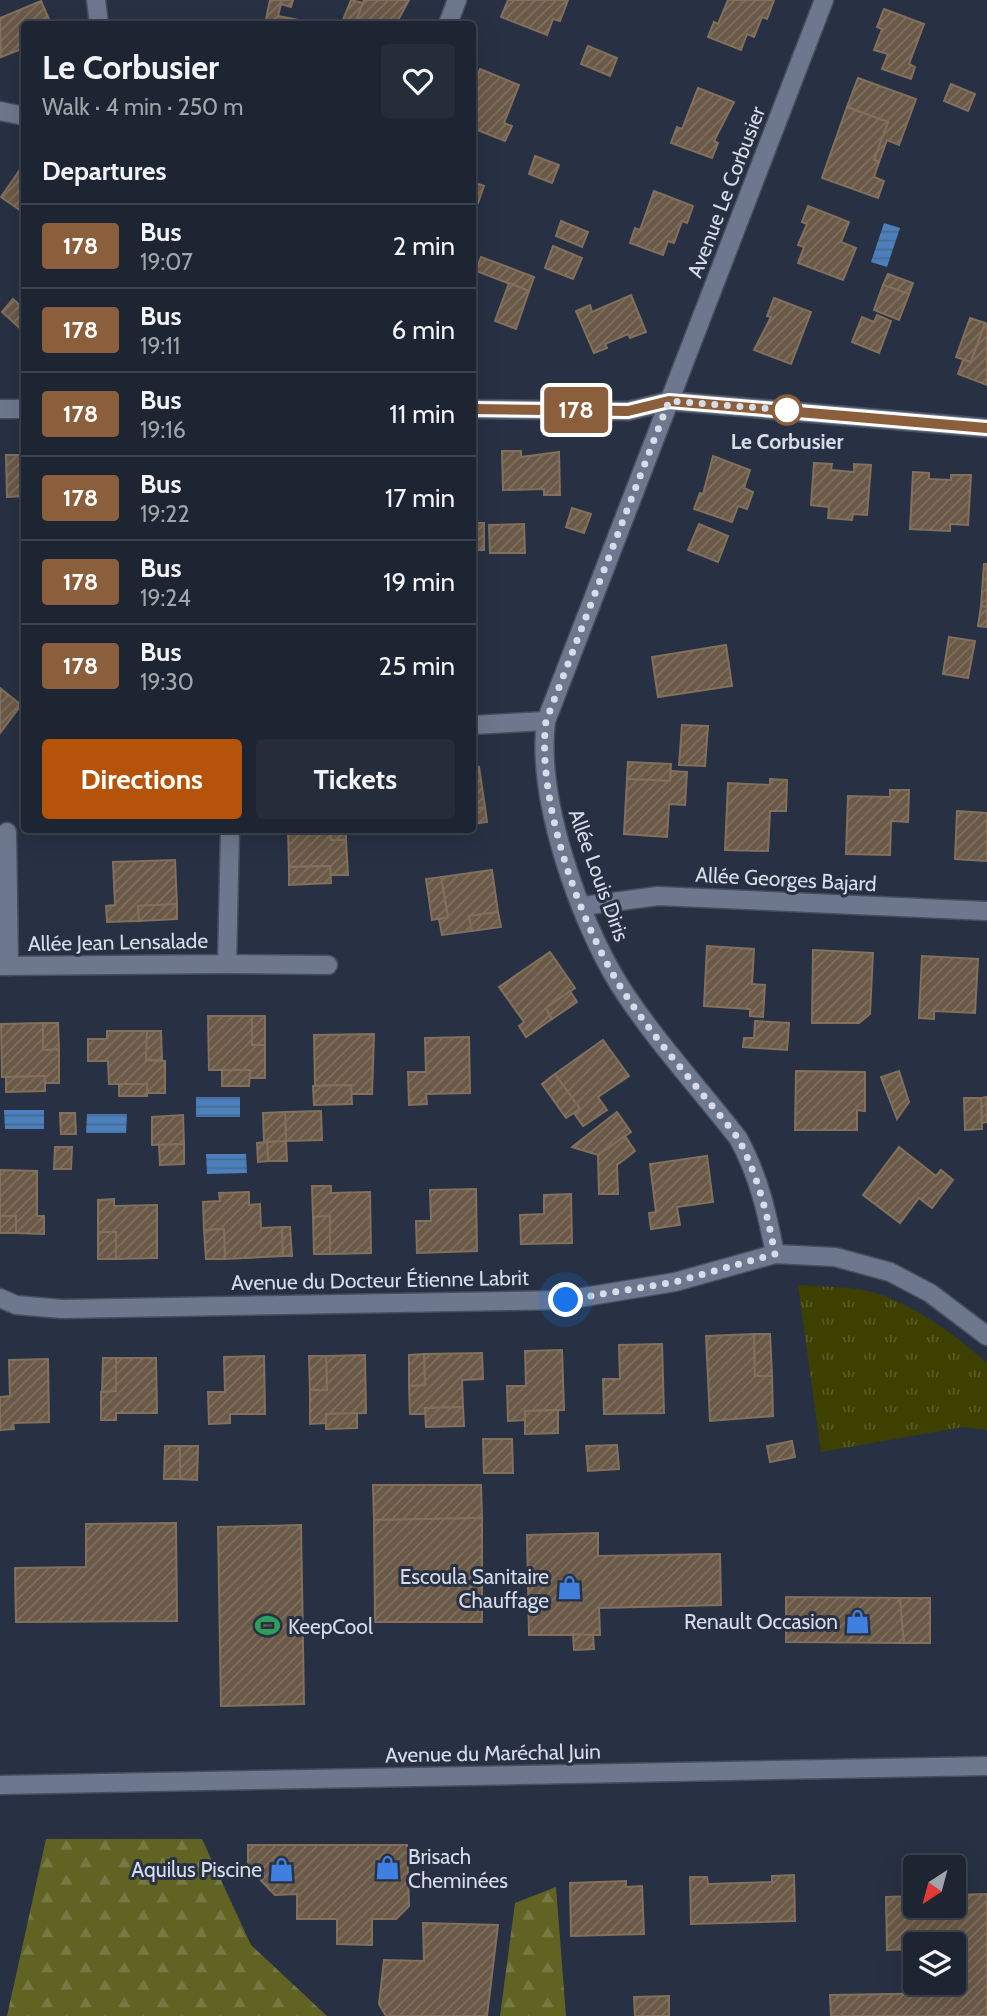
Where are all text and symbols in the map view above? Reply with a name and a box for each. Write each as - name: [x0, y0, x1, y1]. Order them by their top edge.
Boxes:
- button: heart: [381, 44, 455, 118]
- text: Le Corbusier: [42, 47, 219, 87]
- text: Walk · 4 min · 250 m: [42, 93, 244, 121]
- street label: Avenue Le Corbusier: [682, 103, 770, 281]
- text: Departures: [42, 155, 166, 187]
- text: Bus: [140, 216, 181, 248]
- text: 2 min: [393, 230, 455, 262]
- text: 178: [63, 231, 98, 260]
- text: 19:07: [140, 248, 193, 276]
- text: Bus: [140, 300, 181, 332]
- text: 6 min: [392, 314, 455, 346]
- text: 178: [63, 315, 98, 344]
- text: 19:11: [140, 332, 180, 360]
- text: Bus: [140, 384, 181, 416]
- line badge: 178: [536, 387, 616, 433]
- text: 178: [558, 395, 594, 424]
- marker: Le Corbusier: [772, 395, 802, 425]
- text: 11 min: [389, 398, 455, 430]
- text: 178: [63, 399, 98, 428]
- text: 19:16: [140, 416, 186, 444]
- place label: Le Corbusier: [731, 429, 843, 454]
- text: Bus: [140, 468, 181, 500]
- text: 17 min: [385, 482, 455, 514]
- text: 178: [63, 483, 98, 512]
- text: 19:22: [140, 500, 189, 528]
- text: Bus: [140, 552, 181, 584]
- text: 19 min: [383, 566, 455, 598]
- text: 178: [63, 567, 98, 596]
- text: 19:24: [140, 584, 191, 612]
- text: Bus: [140, 636, 181, 668]
- text: 25 min: [379, 650, 455, 682]
- text: 178: [63, 651, 98, 680]
- text: 19:30: [140, 668, 194, 696]
- button: Directions: [42, 739, 242, 819]
- button: Tickets: [256, 739, 455, 819]
- street label: Allée Louis Diris: [563, 805, 635, 945]
- street label: Allée Georges Bajard: [695, 862, 877, 897]
- street label: Allée Jean Lensalade: [28, 928, 209, 956]
- street label: Avenue du Docteur Étienne Labrit: [231, 1265, 529, 1295]
- your location: [548, 1282, 583, 1317]
- place label: Escoula Sanitaire Chauffage: [400, 1564, 549, 1613]
- shop icon: Escoula Sanitaire Chauffage: [555, 1574, 583, 1602]
- shop icon: Renault Occasion: [844, 1607, 872, 1635]
- place label: Renault Occasion: [684, 1609, 838, 1634]
- sports icon: KeepCool: [254, 1612, 282, 1640]
- place label: KeepCool: [288, 1614, 373, 1639]
- street label: Avenue du Maréchal Juin: [385, 1739, 601, 1767]
- place label: Brisach Cheminées: [408, 1844, 508, 1893]
- shop icon: Brisach Cheminées: [374, 1854, 402, 1882]
- shop icon: Aquilus Piscine: [268, 1855, 296, 1883]
- north arrow: [903, 1855, 966, 1918]
- map controls: [903, 1855, 966, 1995]
- place label: Aquilus Piscine: [131, 1857, 262, 1882]
- button: layers: [903, 1932, 966, 1995]

